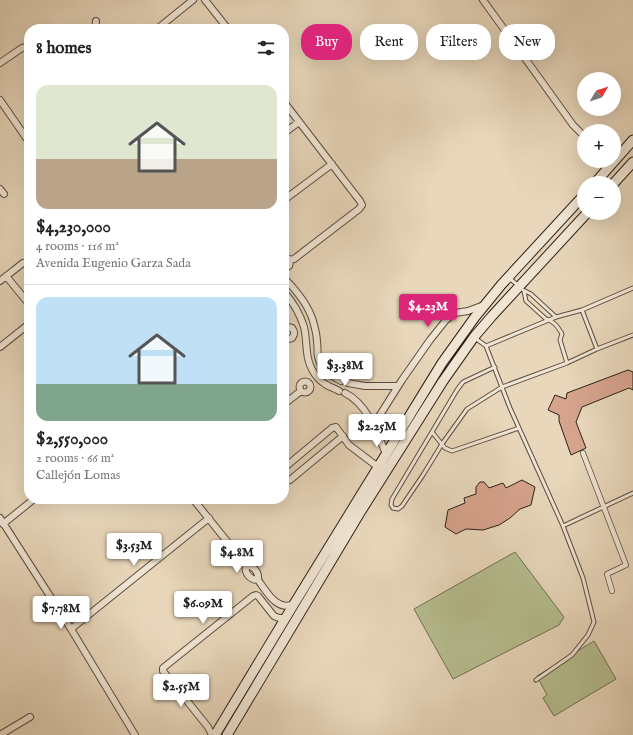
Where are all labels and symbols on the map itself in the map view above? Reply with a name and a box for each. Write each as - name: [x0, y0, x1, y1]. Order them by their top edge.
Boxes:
- north arrow: [577, 72, 621, 116]
- pin: $4.23M: [395, 294, 461, 328]
- pin: $3.38M: [312, 353, 378, 387]
- pin: $2.25M: [344, 414, 410, 448]
- pin: $3.53M: [101, 533, 167, 567]
- pin: $4.8M: [209, 540, 265, 574]
- pin: $6.09M: [170, 591, 236, 625]
- pin: $7.78M: [28, 596, 94, 630]
- pin: $2.55M: [148, 674, 214, 708]

